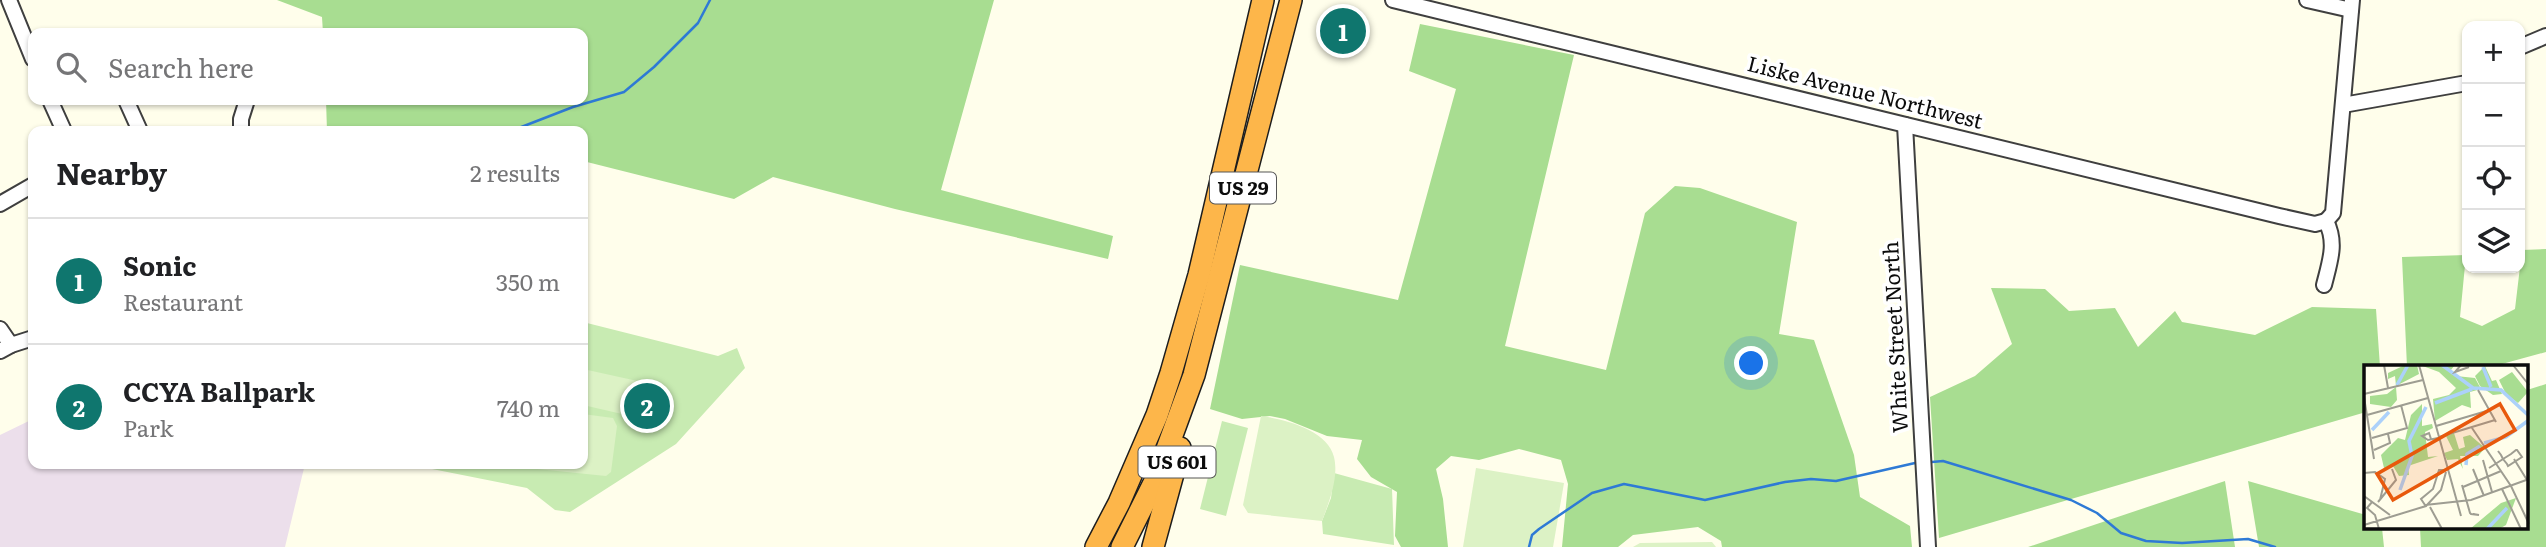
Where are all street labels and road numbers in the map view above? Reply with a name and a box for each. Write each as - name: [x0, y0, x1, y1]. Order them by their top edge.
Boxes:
- street label: Liske Avenue Northwest: [1745, 46, 1987, 135]
- road number: US 29: [1210, 172, 1276, 204]
- street label: White Street North: [1873, 240, 1914, 434]
- road number: US 601: [1138, 446, 1216, 477]

